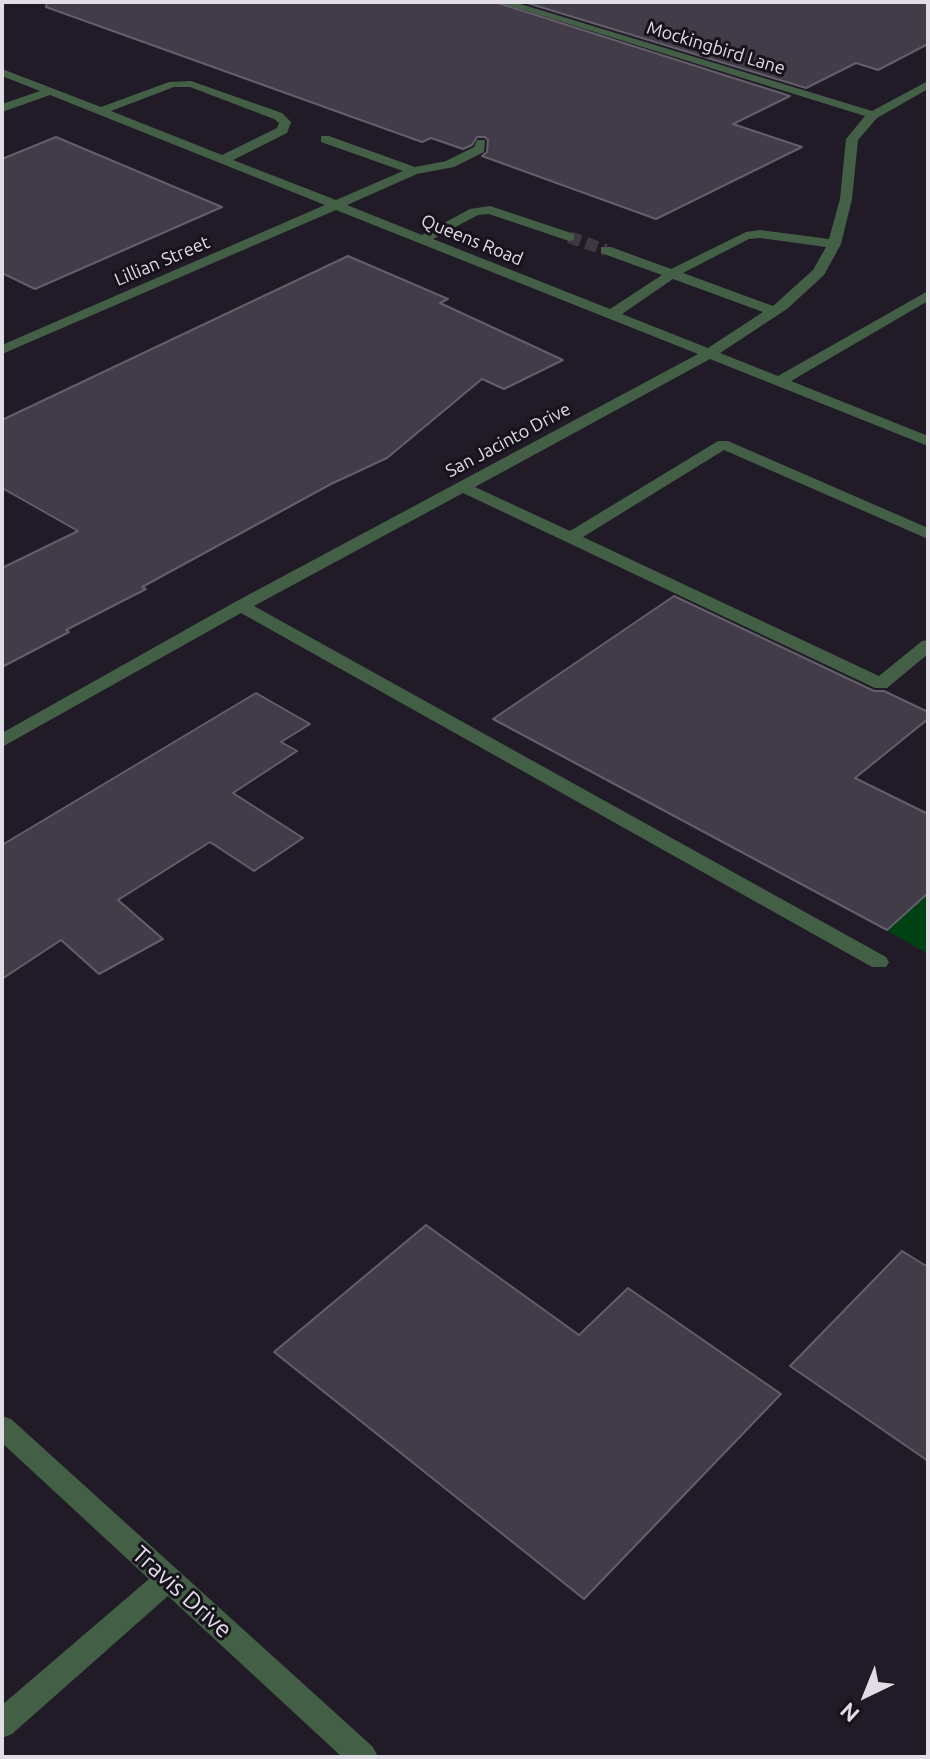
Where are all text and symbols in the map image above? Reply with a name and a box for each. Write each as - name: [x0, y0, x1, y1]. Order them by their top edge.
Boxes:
- street label: Mockingbird Lane: [644, 17, 788, 79]
- street label: Queens Road: [418, 210, 526, 270]
- street label: Lillian Street: [111, 231, 213, 291]
- street label: San Jacinto Drive: [442, 398, 574, 482]
- street label: Travis Drive: [126, 1540, 238, 1644]
- north arrow: [826, 1655, 906, 1735]
- text: N: [835, 1698, 864, 1728]

